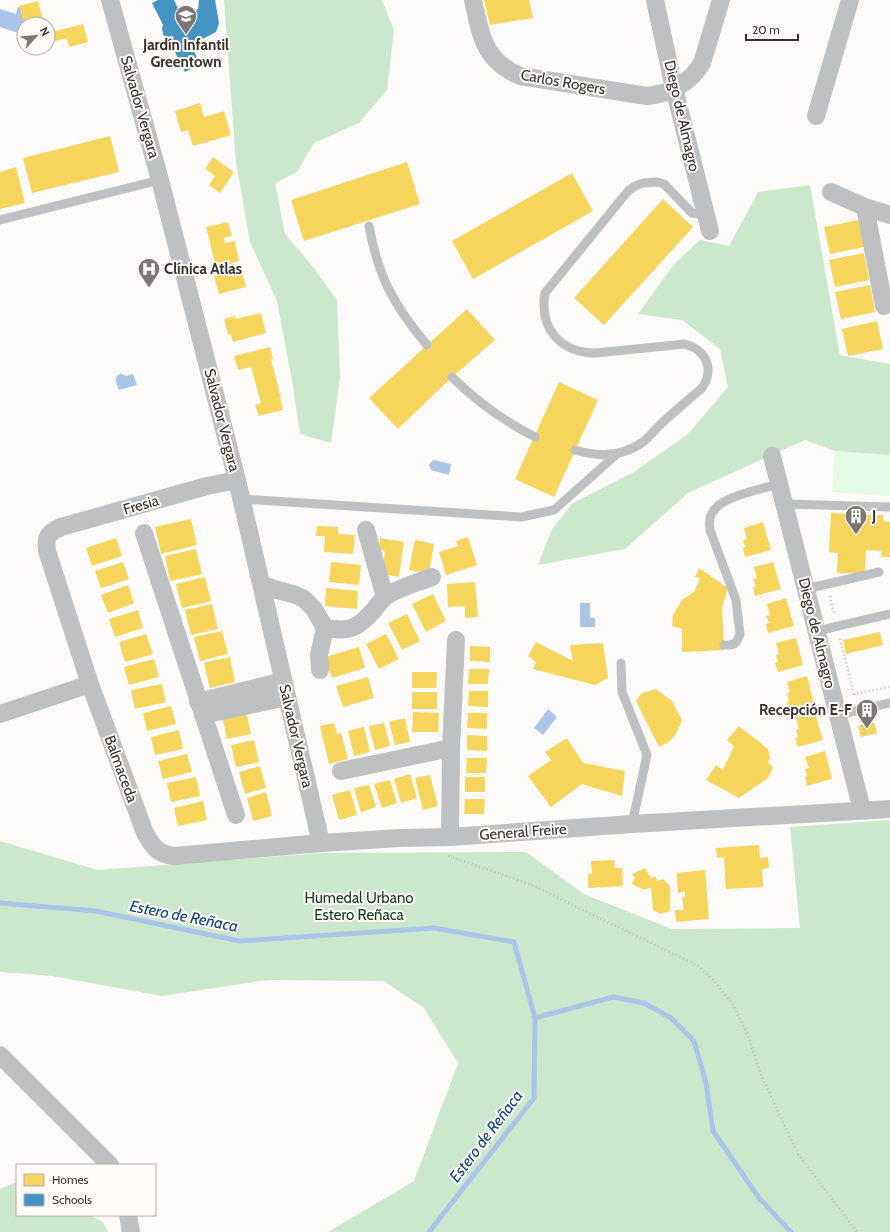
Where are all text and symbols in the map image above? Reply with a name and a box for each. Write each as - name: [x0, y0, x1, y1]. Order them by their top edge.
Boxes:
- school or university icon: Jardín Infantil Greentown: [173, 3, 199, 36]
- north arrow: [16, 16, 56, 56]
- scale bar: [746, 16, 798, 42]
- text: 20 m: [752, 22, 780, 37]
- text: N: [37, 25, 53, 38]
- place label: Jardín Infantil Greentown: [142, 36, 229, 71]
- street label: Salvador Vergara: [117, 54, 163, 161]
- street label: Diego de Almagro: [660, 59, 704, 173]
- street label: Carlos Rogers: [519, 66, 607, 98]
- hospital icon: Clínica Atlas: [136, 256, 162, 289]
- place label: Clínica Atlas: [164, 260, 242, 278]
- street label: Salvador Vergara: [200, 367, 244, 474]
- street label: Fresia: [121, 491, 162, 519]
- building icon: J: [843, 503, 869, 536]
- place label: J: [871, 507, 876, 525]
- street label: Diego de Almagro: [795, 576, 839, 690]
- street label: Salvador Vergara: [275, 682, 317, 790]
- building icon: Recepción E-F: [854, 697, 880, 730]
- place label: Recepción E-F: [759, 701, 852, 719]
- street label: Balmaceda: [101, 733, 142, 806]
- street label: General Freire: [479, 820, 567, 844]
- park label: Humedal Urbano Estero Reñaca: [304, 889, 414, 924]
- water label: Estero de Reñaca: [128, 896, 240, 936]
- water label: Estero de Reñaca: [445, 1086, 527, 1186]
- legend: [16, 1164, 156, 1216]
- text: Homes: [52, 1172, 89, 1187]
- text: Schools: [52, 1192, 92, 1207]

